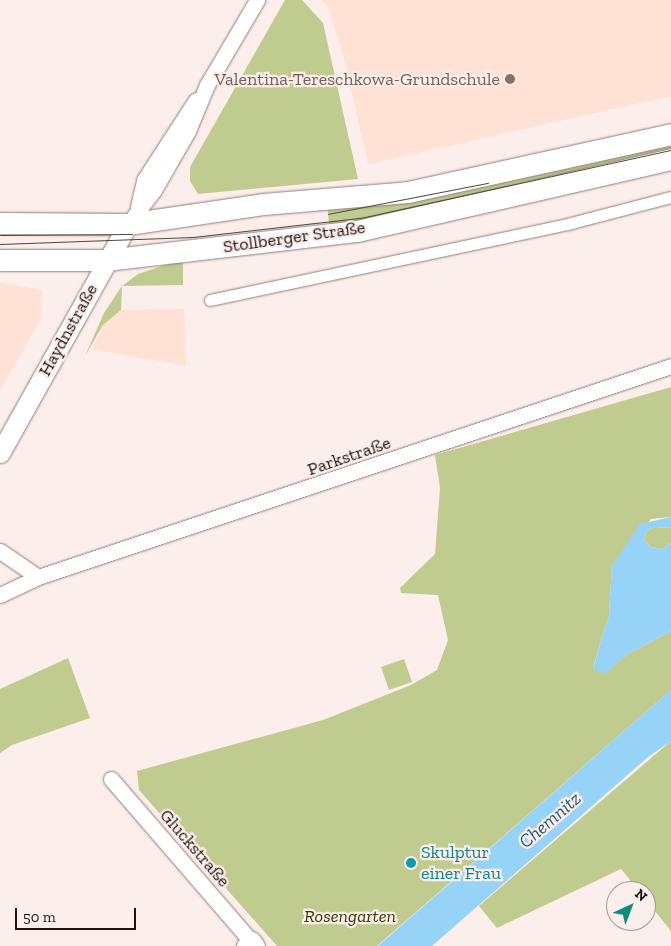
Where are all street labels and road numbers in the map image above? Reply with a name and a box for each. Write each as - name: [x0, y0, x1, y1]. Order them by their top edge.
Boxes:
- street label: Stollberger Straße: [221, 216, 367, 258]
- street label: Haydnstraße: [34, 280, 102, 380]
- street label: Parkstraße: [304, 432, 394, 480]
- street label: Gluckstraße: [155, 805, 235, 891]

